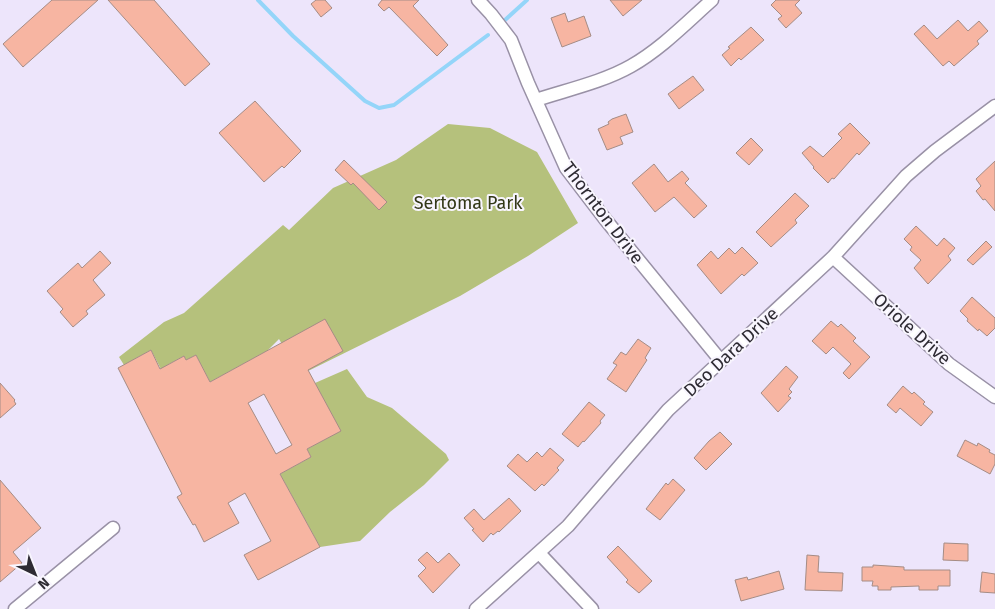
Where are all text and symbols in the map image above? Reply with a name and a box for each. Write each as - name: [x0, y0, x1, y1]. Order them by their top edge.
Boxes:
- street label: Thornton Drive: [557, 158, 649, 268]
- park label: Sertoma Park: [414, 192, 523, 214]
- street label: Oriole Drive: [869, 288, 955, 370]
- street label: Deo Dara Drive: [679, 303, 783, 401]
- north arrow: [10, 549, 60, 599]
- text: N: [34, 574, 53, 593]

